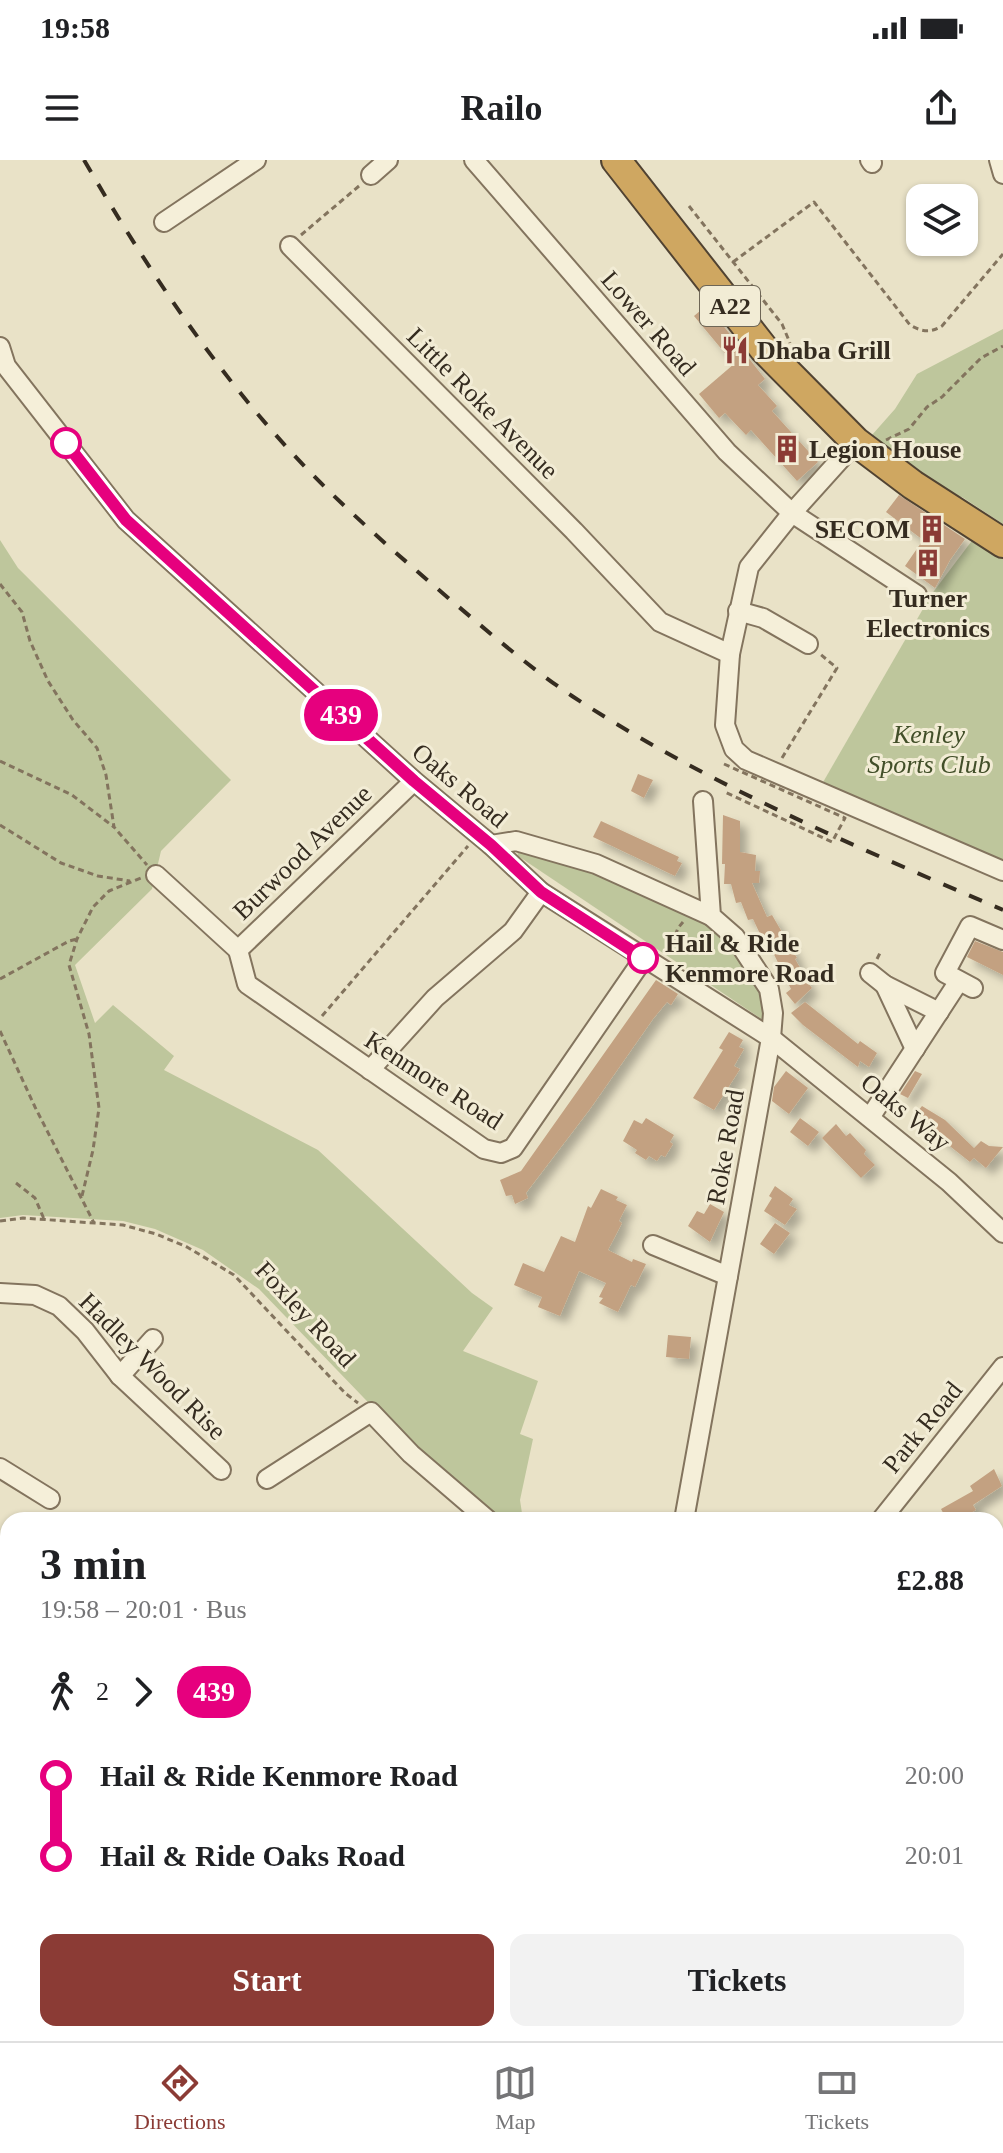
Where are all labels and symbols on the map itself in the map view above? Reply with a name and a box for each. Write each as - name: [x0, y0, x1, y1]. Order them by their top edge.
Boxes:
- street label: Lower Road: [595, 265, 702, 382]
- road number: A22: [700, 286, 760, 326]
- street label: Little Roke Avenue: [401, 322, 564, 485]
- restaurant icon: Dhaba Grill: [720, 335, 750, 365]
- place label: Dhaba Grill: [757, 336, 891, 365]
- unlabelled marker: [51, 428, 81, 458]
- building icon: Legion House: [772, 434, 802, 464]
- place label: Legion House: [809, 435, 961, 464]
- building icon: SECOM: [917, 514, 947, 544]
- place label: SECOM: [815, 515, 910, 544]
- building icon: Turner Electronics: [913, 548, 943, 578]
- place label: Turner Electronics: [866, 584, 990, 643]
- line badge: 439: [295, 689, 387, 741]
- park label: Kenley Sports Club: [867, 720, 991, 779]
- street label: Oaks Road: [406, 737, 513, 833]
- street label: Burwood Avenue: [227, 779, 377, 926]
- place label: Hail & Ride Kenmore Road: [665, 929, 835, 988]
- marker: Hail & Ride Kenmore Road: [628, 943, 658, 973]
- street label: Kenmore Road: [360, 1025, 508, 1136]
- street label: Oaks Way: [855, 1068, 956, 1157]
- street label: Roke Road: [701, 1087, 750, 1207]
- street label: Foxley Road: [249, 1256, 362, 1373]
- street label: Hadley Wood Rise: [73, 1287, 232, 1446]
- street label: Park Road: [877, 1376, 968, 1479]

